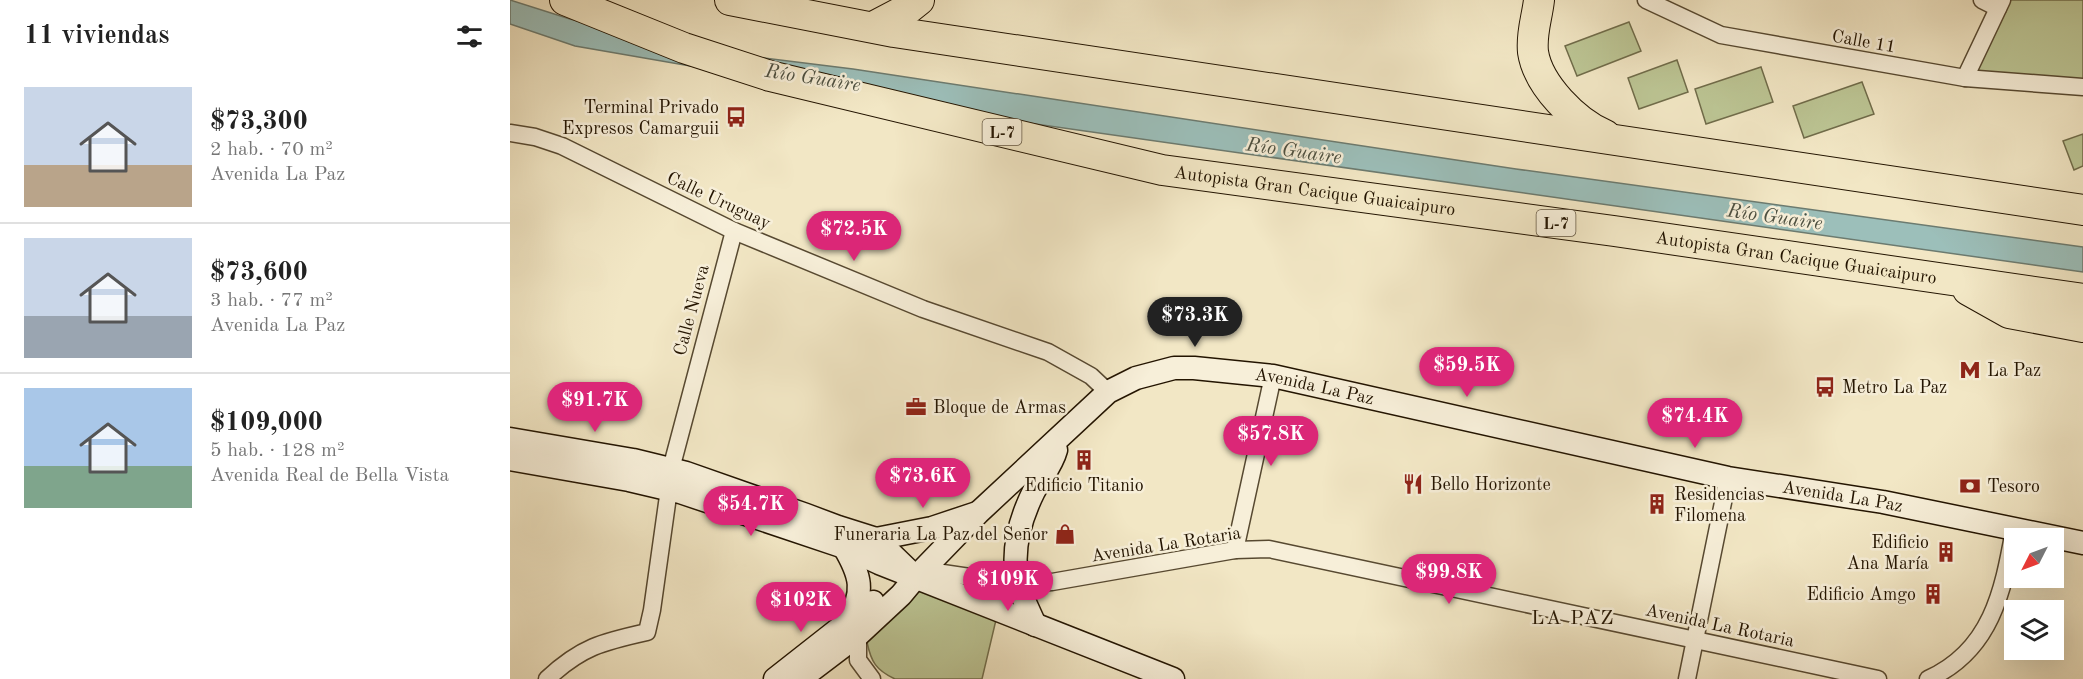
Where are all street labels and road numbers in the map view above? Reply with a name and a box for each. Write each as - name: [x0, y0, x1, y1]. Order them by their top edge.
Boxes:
- street label: Calle 11: [1830, 27, 1897, 56]
- road number: L-7: [982, 119, 1022, 145]
- street label: Autopista Gran Cacique Guaicaipuro: [1173, 164, 1457, 220]
- street label: Calle Uruguay: [664, 169, 774, 233]
- road number: L-7: [1536, 210, 1576, 236]
- street label: Autopista Gran Cacique Guaicaipuro: [1654, 229, 1938, 288]
- street label: Calle Nueva: [671, 263, 713, 358]
- street label: Avenida La Paz: [1253, 366, 1376, 408]
- street label: Avenida La Paz: [1781, 479, 1904, 516]
- street label: Avenida La Rotaria: [1090, 524, 1243, 566]
- street label: Avenida La Rotaria: [1644, 601, 1796, 651]

